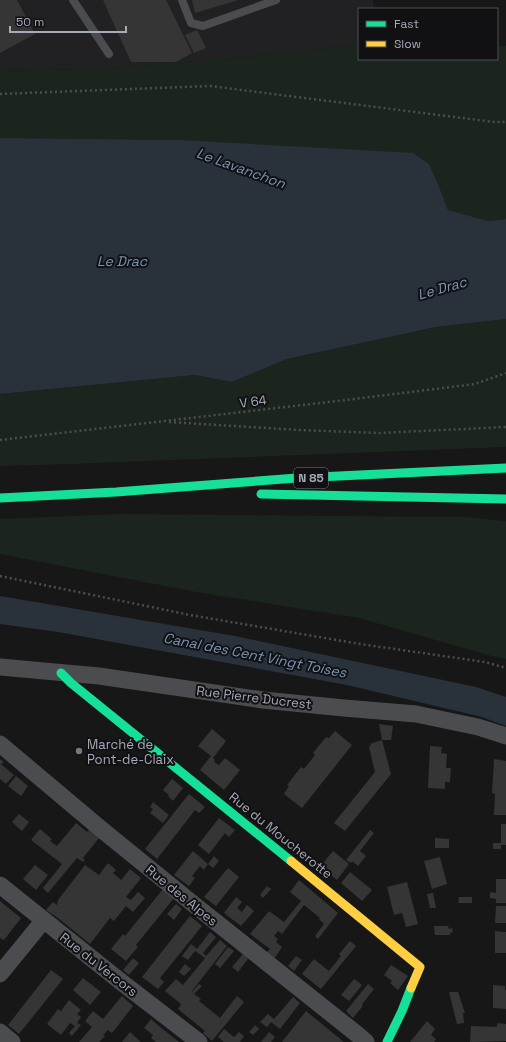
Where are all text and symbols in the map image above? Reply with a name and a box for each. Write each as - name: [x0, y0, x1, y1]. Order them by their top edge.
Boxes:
- scale bar: [10, 8, 126, 34]
- legend: [358, 8, 498, 60]
- text: 50 m: [16, 14, 44, 30]
- text: Fast: [394, 16, 419, 32]
- text: Slow: [394, 36, 421, 52]
- water label: Le Lavanchon: [194, 144, 288, 192]
- water label: Le Drac: [97, 252, 148, 270]
- water label: Le Drac: [415, 272, 469, 304]
- street label: V 64: [238, 391, 268, 412]
- road number: N 85: [294, 468, 328, 488]
- water label: Canal des Cent Vingt Toises: [162, 628, 349, 682]
- street label: Rue Pierre Ducrest: [195, 682, 313, 713]
- place label: Marché de Pont-de-Claix: [87, 736, 174, 768]
- marker: Marché de Pont-de-Claix: [74, 746, 84, 756]
- street label: Rue du Moucherotte: [226, 788, 336, 882]
- street label: Rue des Alpes: [142, 861, 221, 930]
- street label: Rue du Vercors: [56, 929, 141, 1000]

